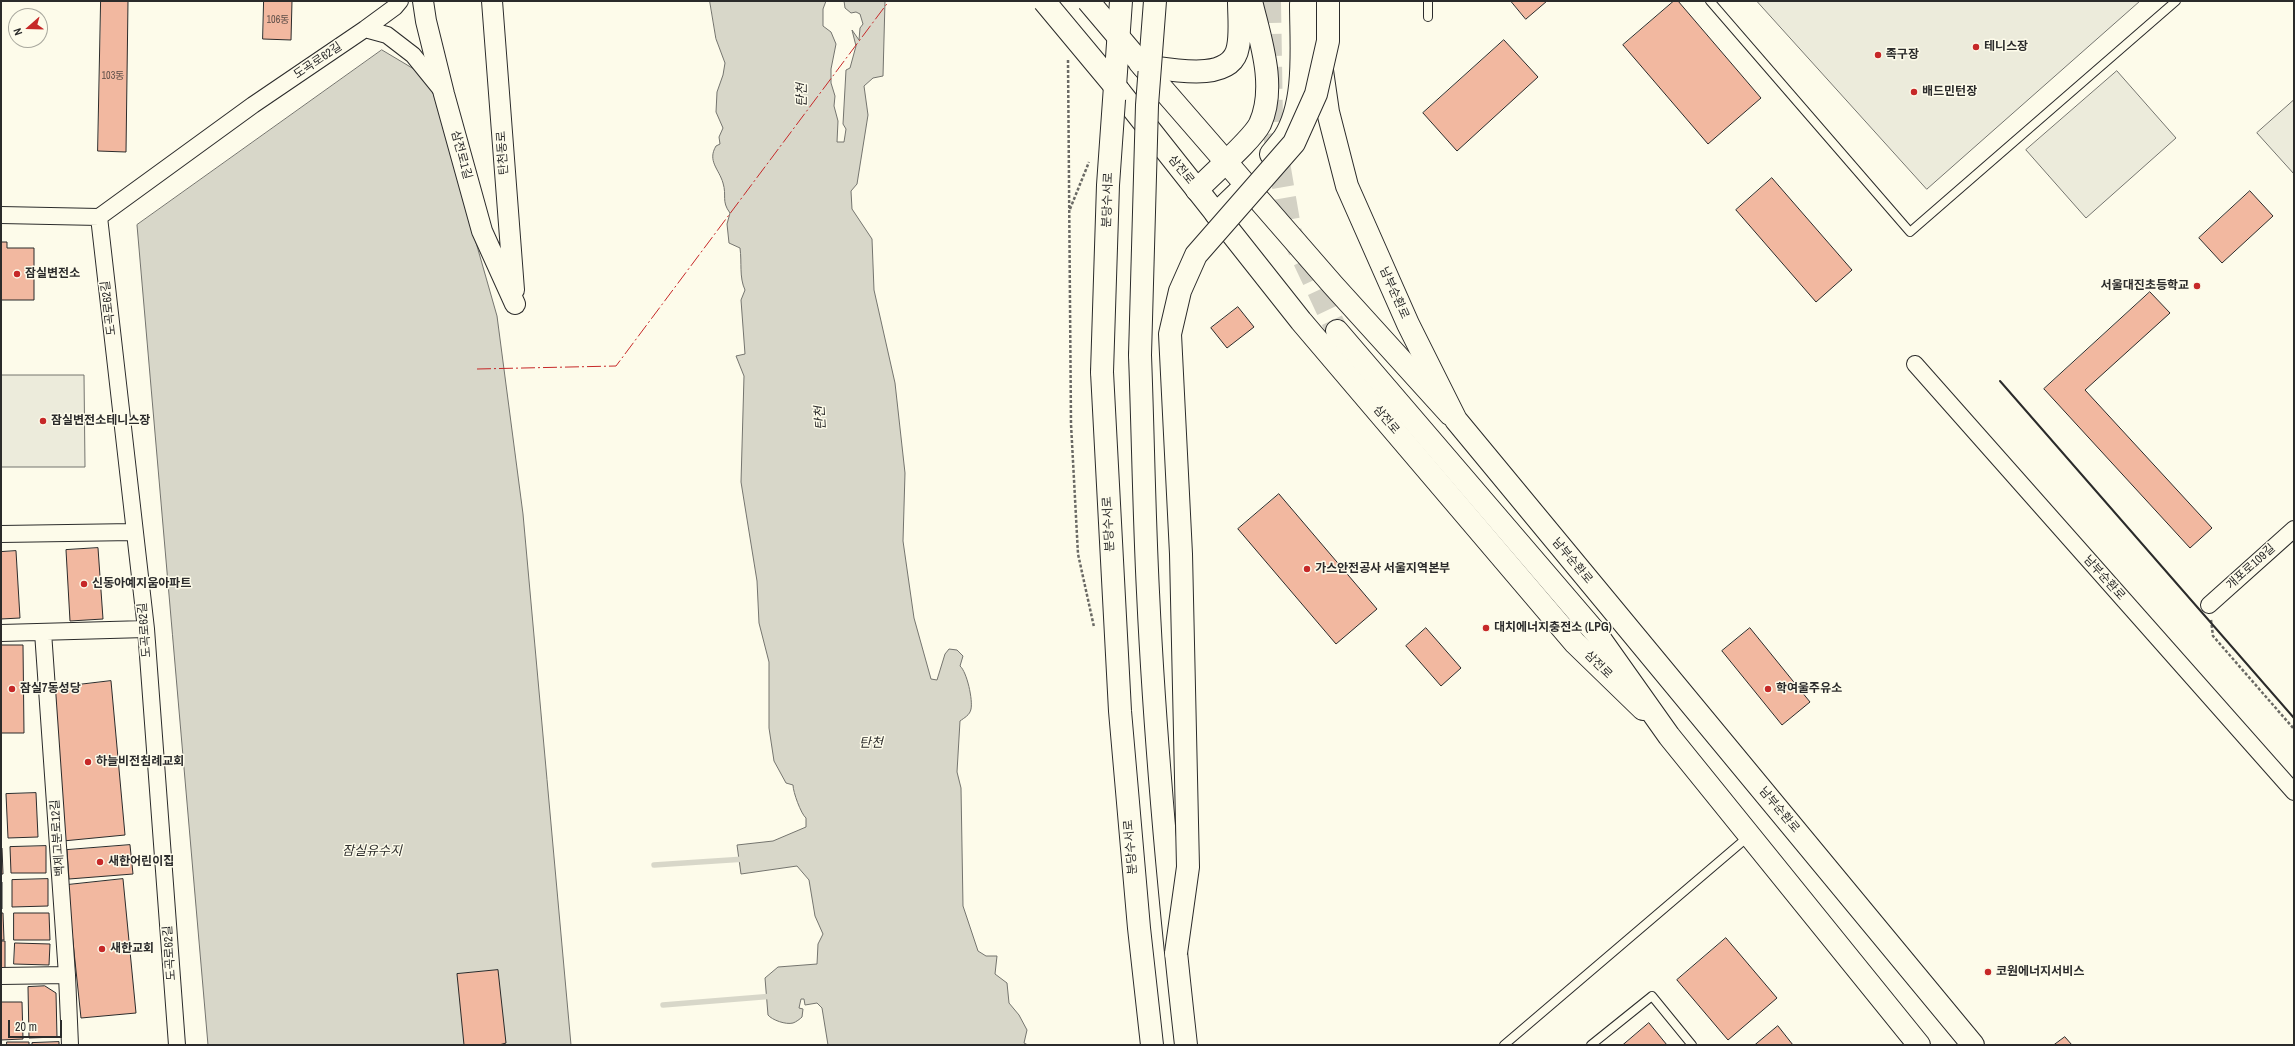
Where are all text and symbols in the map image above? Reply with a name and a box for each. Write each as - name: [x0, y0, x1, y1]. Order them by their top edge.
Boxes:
- north arrow: [8, 8, 48, 48]
- house number: 106동: [267, 14, 289, 26]
- text: N: [10, 26, 25, 37]
- street label: 도곡로62길: [291, 40, 345, 82]
- place label: 테니스장: [1984, 40, 2028, 54]
- marker: 테니스장: [1971, 42, 1981, 52]
- place label: 족구장: [1886, 48, 1919, 62]
- marker: 족구장: [1873, 50, 1883, 60]
- house number: 103동: [102, 70, 124, 82]
- water label: 탄천: [795, 83, 811, 107]
- place label: 배드민턴장: [1922, 85, 1977, 99]
- marker: 배드민턴장: [1909, 87, 1919, 97]
- street label: 삼전로1길: [448, 129, 474, 181]
- street label: 탄천동로: [494, 130, 512, 176]
- street label: 삼전로: [1165, 153, 1197, 187]
- street label: 분당수서로: [1100, 172, 1116, 228]
- street label: 남부순환로: [1376, 265, 1412, 321]
- place label: 잠실변전소: [25, 267, 80, 281]
- marker: 잠실변전소: [12, 269, 22, 279]
- place label: 서울대진초등학교: [2101, 279, 2189, 293]
- street label: 도곡로62길: [98, 280, 120, 336]
- marker: 서울대진초등학교: [2192, 281, 2202, 291]
- street label: 삼전로: [1370, 403, 1402, 437]
- water label: 탄천: [812, 406, 830, 430]
- place label: 잠실변전소테니스장: [51, 414, 150, 428]
- marker: 잠실변전소테니스장: [38, 416, 48, 426]
- street label: 분당수서로: [1100, 496, 1118, 552]
- street label: 남부순환로: [1549, 535, 1595, 587]
- street label: 개포로109길: [2224, 541, 2278, 593]
- street label: 남부순환로: [2080, 553, 2128, 603]
- place label: 가스안전공사 서울지역본부: [1315, 562, 1450, 576]
- marker: 가스안전공사 서울지역본부: [1302, 564, 1312, 574]
- place label: 신동아예지움아파트: [92, 577, 191, 591]
- marker: 신동아예지움아파트: [79, 579, 89, 589]
- street label: 도곡로62길: [135, 602, 155, 658]
- place label: 대치에너지충전소 (LPG): [1494, 621, 1612, 635]
- marker: 대치에너지충전소 (LPG): [1481, 623, 1491, 633]
- street label: 삼전로: [1581, 648, 1615, 682]
- place label: 잠실7동성당: [20, 682, 81, 696]
- place label: 학여울주유소: [1776, 682, 1842, 696]
- marker: 잠실7동성당: [7, 684, 17, 694]
- marker: 학여울주유소: [1763, 684, 1773, 694]
- water label: 탄천: [859, 736, 883, 752]
- place label: 하늘비전침례교회: [96, 755, 184, 769]
- marker: 하늘비전침례교회: [83, 757, 93, 767]
- street label: 남부순환로: [1756, 784, 1802, 836]
- street label: 백제고분로12길: [48, 799, 68, 877]
- street label: 분당수서로: [1121, 819, 1141, 875]
- water label: 잠실유수지: [342, 844, 402, 860]
- place label: 새한어린이집: [108, 855, 174, 869]
- marker: 새한어린이집: [95, 857, 105, 867]
- street label: 도곡로62길: [161, 925, 179, 981]
- place label: 새한교회: [110, 942, 154, 956]
- marker: 새한교회: [97, 944, 107, 954]
- place label: 코원에너지서비스: [1996, 965, 2084, 979]
- marker: 코원에너지서비스: [1983, 967, 1993, 977]
- scale bar: [10, 1012, 64, 1038]
- text: 20 m: [15, 1019, 37, 1035]

